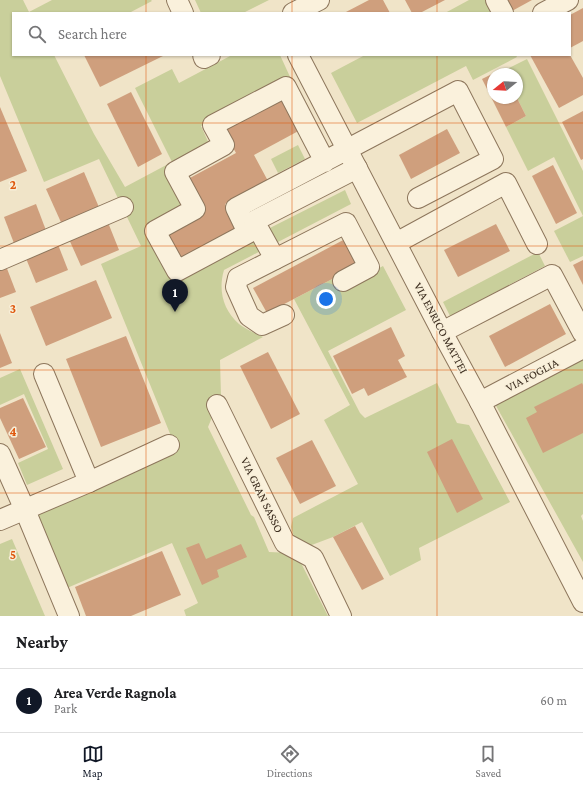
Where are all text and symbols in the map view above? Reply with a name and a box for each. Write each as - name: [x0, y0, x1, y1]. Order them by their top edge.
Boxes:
- search box: [12, 12, 571, 56]
- icon: search: [26, 23, 48, 45]
- text: Search here: [58, 26, 127, 42]
- north arrow: [487, 68, 523, 104]
- text: 2: [10, 177, 17, 192]
- pin: 1: [162, 279, 188, 312]
- street label: VIA ENRICO MATTEI: [411, 280, 471, 376]
- your location: [316, 289, 336, 309]
- text: 3: [10, 301, 16, 316]
- street label: VIA FOGLIA: [503, 355, 561, 395]
- text: 4: [9, 424, 17, 439]
- street label: VIA GRAN SASSO: [238, 455, 286, 535]
- text: 5: [10, 547, 16, 562]
- text: Nearby: [16, 633, 68, 652]
- text: Area Verde Ragnola: [54, 685, 177, 701]
- text: 1: [27, 693, 31, 708]
- text: 60 m: [540, 693, 567, 708]
- text: Park: [54, 701, 77, 716]
- tab: Map: [82, 743, 104, 779]
- tab: Directions: [267, 743, 312, 779]
- tab: Saved: [476, 743, 501, 779]

